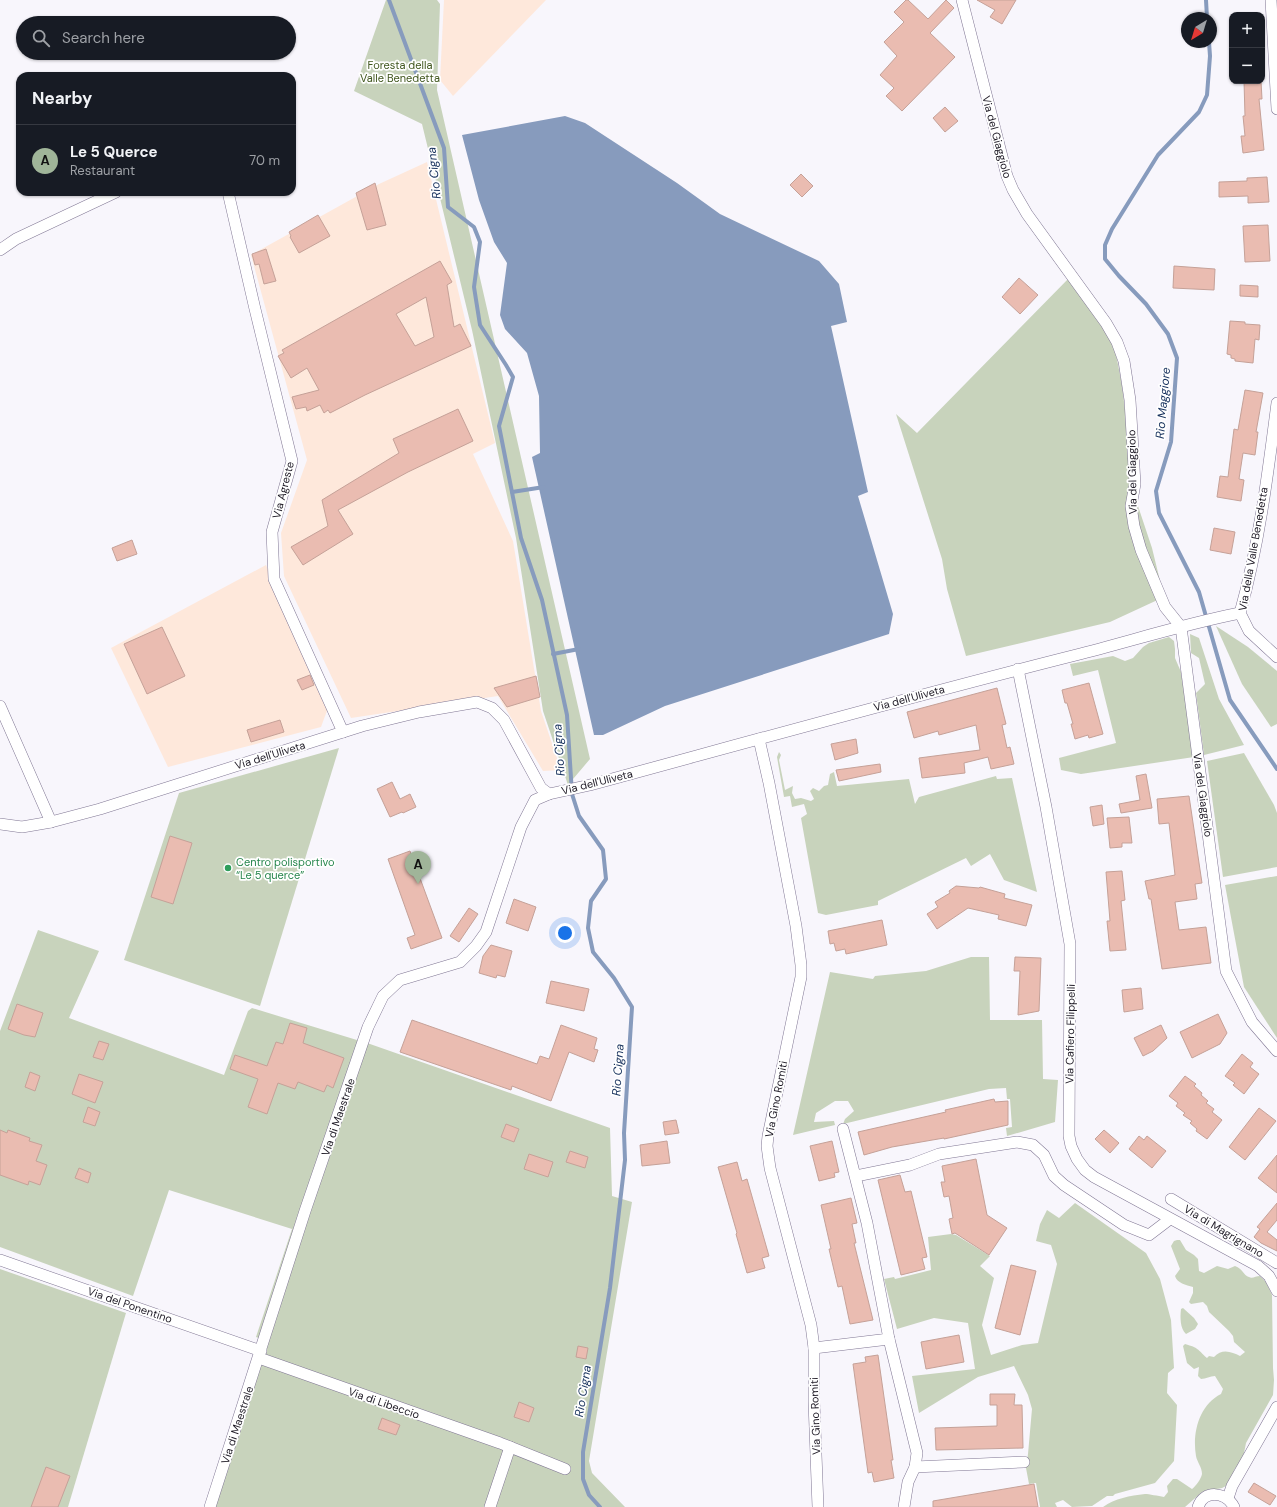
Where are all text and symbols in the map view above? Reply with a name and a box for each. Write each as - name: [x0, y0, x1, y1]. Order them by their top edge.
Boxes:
- north arrow: [1181, 12, 1217, 48]
- map controls: [1229, 12, 1265, 84]
- button: +: [1229, 12, 1265, 48]
- search box: [16, 16, 296, 60]
- icon: search: [30, 27, 52, 49]
- text: Search here: [62, 28, 145, 48]
- button: −: [1229, 48, 1265, 84]
- park label: Foresta della Valle Benedetta: [360, 58, 440, 85]
- text: Nearby: [32, 87, 92, 109]
- street label: Via del Giaggiolo: [979, 94, 1015, 180]
- text: Le 5 Querce: [70, 142, 158, 162]
- water label: Rio Cigna: [423, 146, 445, 200]
- text: A: [40, 152, 50, 169]
- text: 70 m: [249, 152, 280, 169]
- text: Restaurant: [70, 162, 135, 179]
- water label: Rio Maggiore: [1152, 366, 1174, 439]
- street label: Via del Giaggiolo: [1124, 429, 1140, 515]
- street label: Via Agreste: [269, 460, 297, 520]
- street label: Via della Valle Benedetta: [1235, 486, 1271, 612]
- street label: Via dell'Uliveta: [872, 682, 946, 714]
- water label: Rio Cigna: [549, 723, 569, 777]
- street label: Via dell'Uliveta: [233, 738, 307, 772]
- street label: Via del Giaggiolo: [1190, 752, 1216, 838]
- street label: Via dell'Uliveta: [560, 766, 634, 798]
- pin: A: [405, 851, 431, 884]
- place label: Centro polisportivo “Le 5 querce”: [236, 855, 335, 882]
- marker: Centro polisportivo “Le 5 querce”: [223, 863, 233, 873]
- your location: [555, 923, 575, 943]
- street label: Via Cafiero Filippelli: [1062, 984, 1078, 1084]
- water label: Rio Cigna: [608, 1043, 628, 1097]
- street label: Via Gino Romiti: [762, 1059, 790, 1139]
- street label: Via di Maestrale: [318, 1076, 358, 1158]
- street label: Via di Magrignano: [1182, 1202, 1266, 1260]
- street label: Via del Ponentino: [86, 1284, 174, 1326]
- water label: Rio Cigna: [571, 1364, 595, 1418]
- street label: Via Gino Romiti: [807, 1377, 823, 1455]
- street label: Via di Maestrale: [218, 1384, 256, 1466]
- street label: Via di Libeccio: [346, 1384, 422, 1422]

